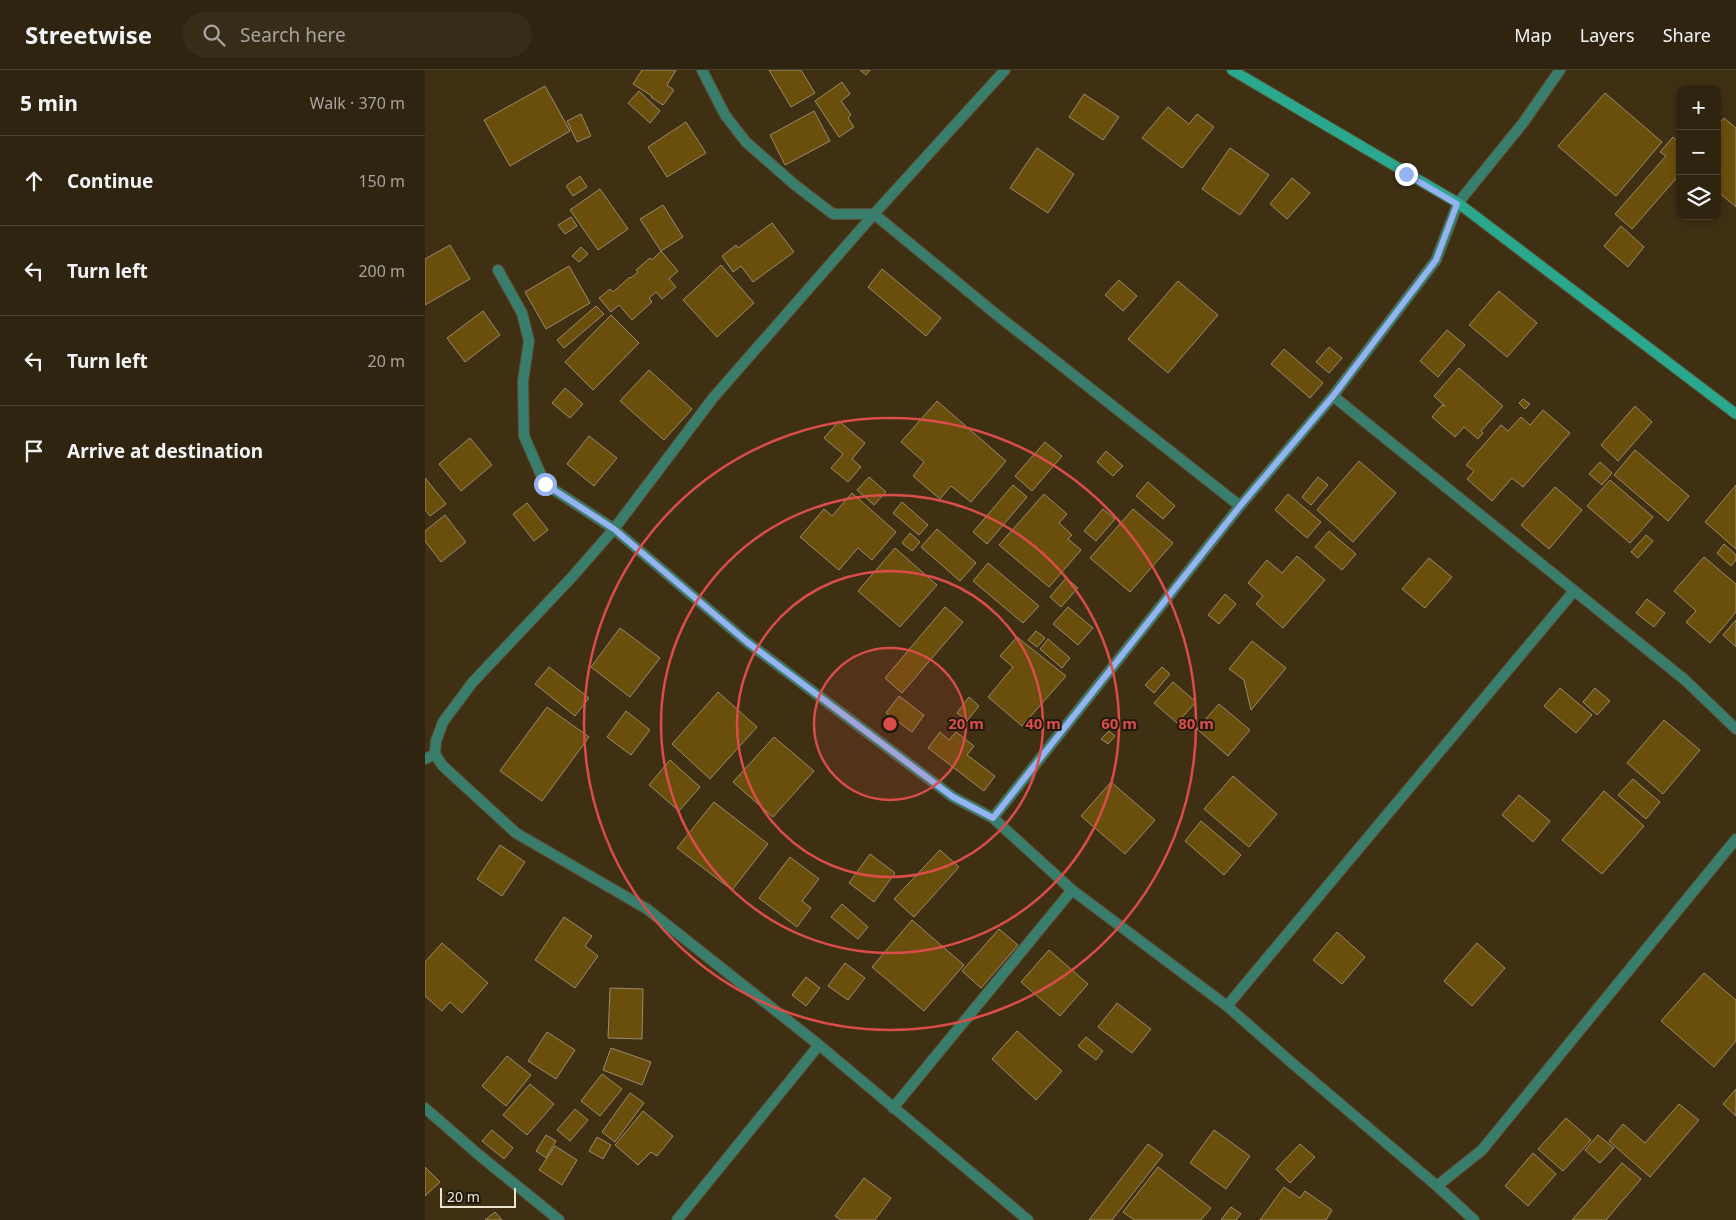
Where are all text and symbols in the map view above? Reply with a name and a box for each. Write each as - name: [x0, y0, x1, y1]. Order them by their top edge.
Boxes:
- search box: [182, 12, 532, 57]
- text: Streetwise: [25, 18, 152, 51]
- icon: search: [200, 21, 228, 49]
- text: Search here: [240, 22, 346, 48]
- text: Map: [1514, 23, 1552, 47]
- text: Layers: [1580, 23, 1635, 47]
- text: Share: [1663, 23, 1711, 47]
- map controls: [1676, 85, 1721, 220]
- button: +: [1676, 85, 1721, 130]
- text: 5 min: [20, 89, 78, 117]
- text: Walk · 370 m: [310, 92, 405, 114]
- button: −: [1676, 130, 1721, 175]
- route end: [1395, 163, 1418, 186]
- icon: ahead: [20, 167, 48, 195]
- text: Continue: [67, 168, 153, 194]
- text: 150 m: [358, 170, 405, 192]
- button: layers: [1676, 175, 1721, 220]
- icon: left: [20, 257, 48, 285]
- text: Turn left: [67, 258, 148, 284]
- text: 200 m: [358, 260, 405, 282]
- icon: left: [20, 347, 48, 375]
- text: Turn left: [67, 348, 148, 374]
- text: 20 m: [368, 350, 405, 372]
- icon: arrive: [20, 437, 48, 465]
- text: Arrive at destination: [67, 438, 263, 464]
- route start: [534, 473, 557, 496]
- text: 20 m: [948, 713, 984, 733]
- text: 40 m: [1025, 713, 1061, 733]
- text: 60 m: [1101, 713, 1137, 733]
- text: 80 m: [1178, 713, 1214, 733]
- centre of rings: [881, 715, 899, 733]
- scale bar: [440, 1185, 516, 1208]
- text: 20 m: [447, 1187, 480, 1206]

